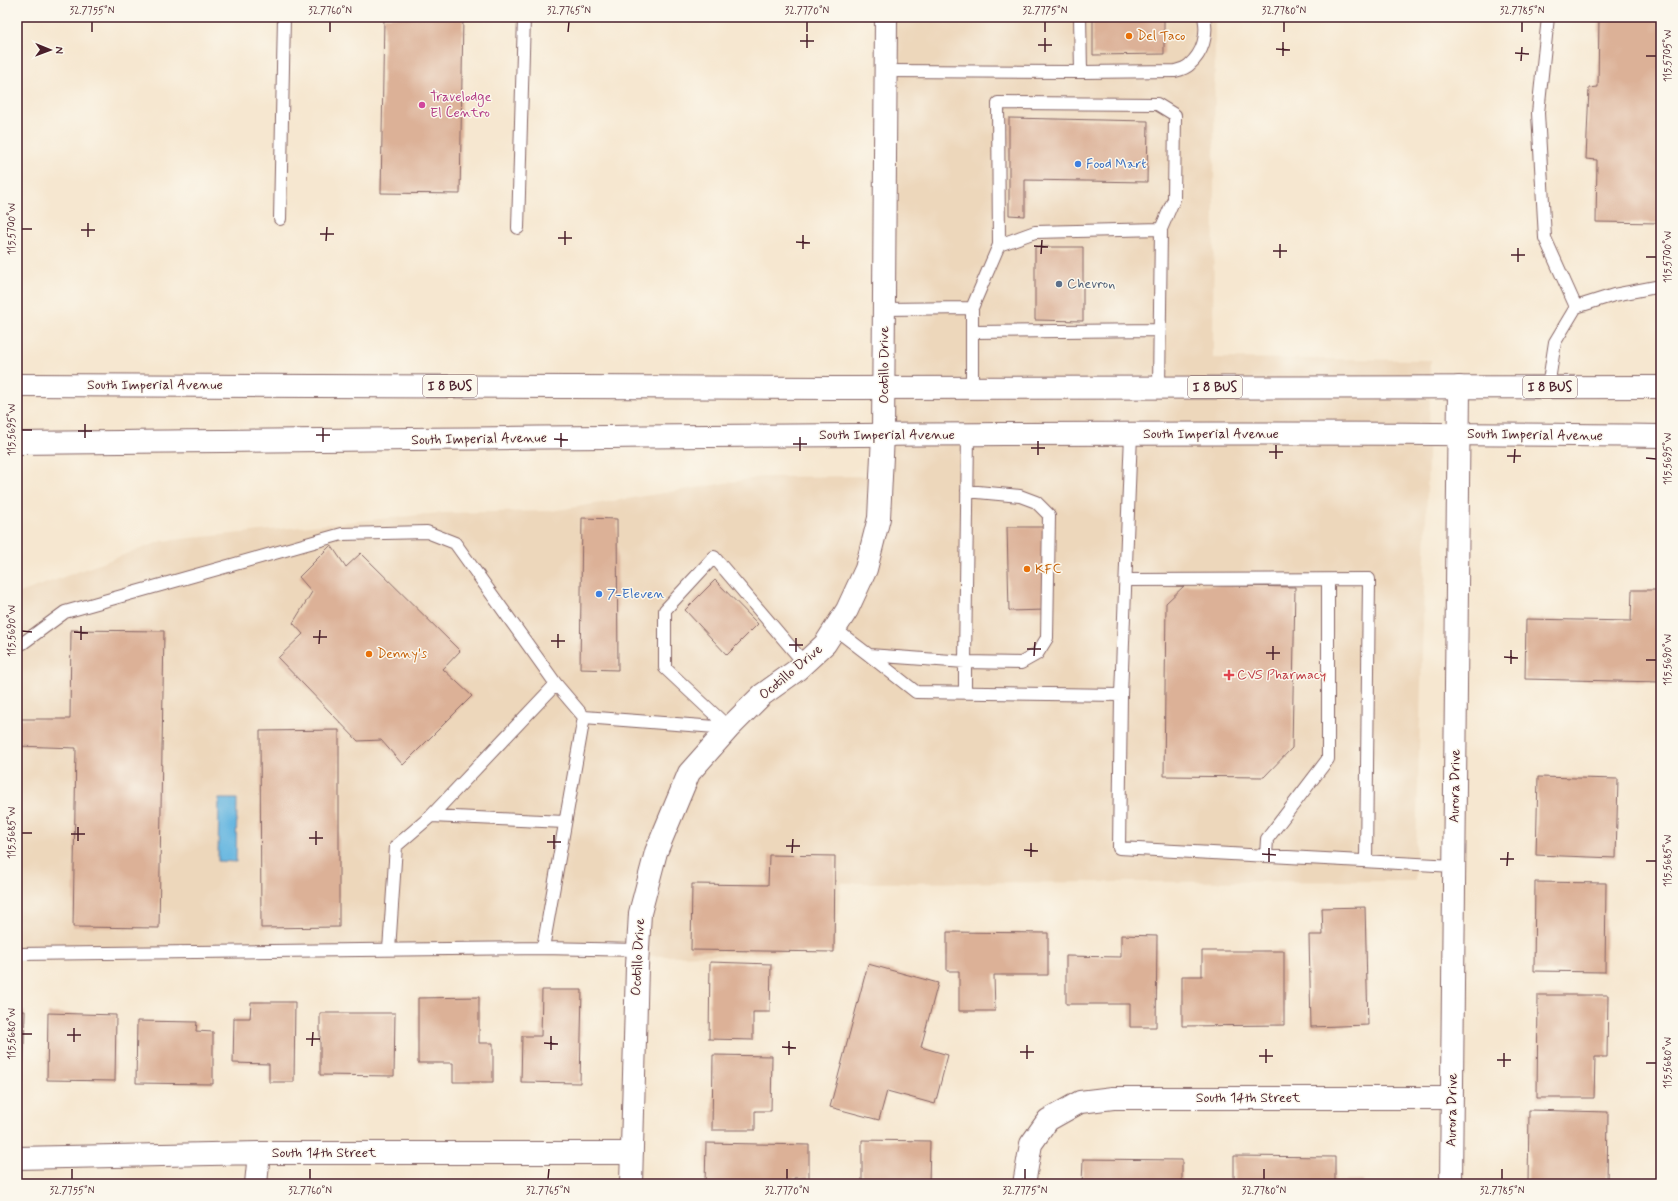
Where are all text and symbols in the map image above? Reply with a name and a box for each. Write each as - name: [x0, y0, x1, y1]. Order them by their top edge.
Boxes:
- text: 32.7755°N: [70, 4, 115, 18]
- text: 32.7760°N: [308, 4, 352, 18]
- text: 32.7765°N: [547, 4, 591, 18]
- text: 32.7770°N: [785, 4, 830, 18]
- text: 32.7775°N: [1023, 4, 1068, 18]
- text: 32.7780°N: [1262, 4, 1306, 18]
- text: 32.7785°N: [1500, 4, 1545, 18]
- place label: Del Taco: [1137, 27, 1185, 45]
- north arrow: [30, 30, 70, 70]
- text: 115.5705°W: [1661, 30, 1675, 82]
- marker: Del Taco: [1124, 31, 1134, 41]
- text: N: [52, 46, 66, 54]
- place label: Travelodge El Centro: [430, 88, 492, 122]
- marker: Travelodge El Centro: [417, 100, 427, 110]
- place label: Food Mart: [1086, 155, 1147, 173]
- marker: Food Mart: [1073, 159, 1083, 169]
- text: 115.5700°W: [5, 203, 19, 255]
- text: 115.5700°W: [1661, 231, 1675, 283]
- place label: Chevron: [1067, 275, 1115, 293]
- marker: Chevron: [1054, 279, 1064, 289]
- street label: Ocotillo Drive: [875, 326, 893, 404]
- road number: I 8 BUS: [423, 375, 477, 397]
- street label: South Imperial Avenue: [87, 376, 223, 394]
- road number: I 8 BUS: [1188, 376, 1242, 398]
- road number: I 8 BUS: [1523, 376, 1577, 398]
- text: 115.5695°W: [5, 404, 19, 456]
- street label: South Imperial Avenue: [1143, 425, 1279, 443]
- street label: South Imperial Avenue: [1467, 425, 1603, 445]
- street label: South Imperial Avenue: [819, 426, 955, 444]
- street label: South Imperial Avenue: [411, 429, 547, 449]
- text: 115.5695°W: [1661, 433, 1675, 485]
- place label: KFC: [1035, 560, 1061, 578]
- marker: KFC: [1022, 564, 1032, 574]
- place label: 7-Eleven: [607, 585, 665, 603]
- marker: 7-Eleven: [594, 589, 604, 599]
- text: 115.5690°W: [5, 605, 19, 657]
- text: 115.5690°W: [1661, 634, 1675, 686]
- street label: Ocotillo Drive: [756, 640, 827, 704]
- place label: Denny's: [377, 645, 427, 663]
- marker: Denny's: [364, 649, 374, 659]
- place label: CVS Pharmacy: [1237, 666, 1326, 684]
- marker: CVS Pharmacy: [1224, 670, 1234, 680]
- street label: Aurora Drive: [1445, 749, 1465, 823]
- text: 115.5685°W: [5, 807, 19, 859]
- text: 115.5685°W: [1661, 835, 1675, 887]
- street label: Ocotillo Drive: [627, 917, 649, 996]
- text: 115.5680°W: [5, 1008, 19, 1060]
- text: 115.5680°W: [1661, 1037, 1675, 1089]
- street label: Aurora Drive: [1442, 1073, 1462, 1147]
- street label: South 14th Street: [1196, 1089, 1301, 1107]
- street label: South 14th Street: [272, 1144, 377, 1162]
- text: 32.7755°N: [50, 1184, 95, 1198]
- text: 32.7760°N: [288, 1184, 332, 1198]
- text: 32.7765°N: [526, 1184, 570, 1198]
- text: 32.7770°N: [765, 1184, 810, 1198]
- text: 32.7775°N: [1003, 1184, 1048, 1198]
- text: 32.7780°N: [1242, 1184, 1286, 1198]
- text: 32.7785°N: [1480, 1184, 1525, 1198]

